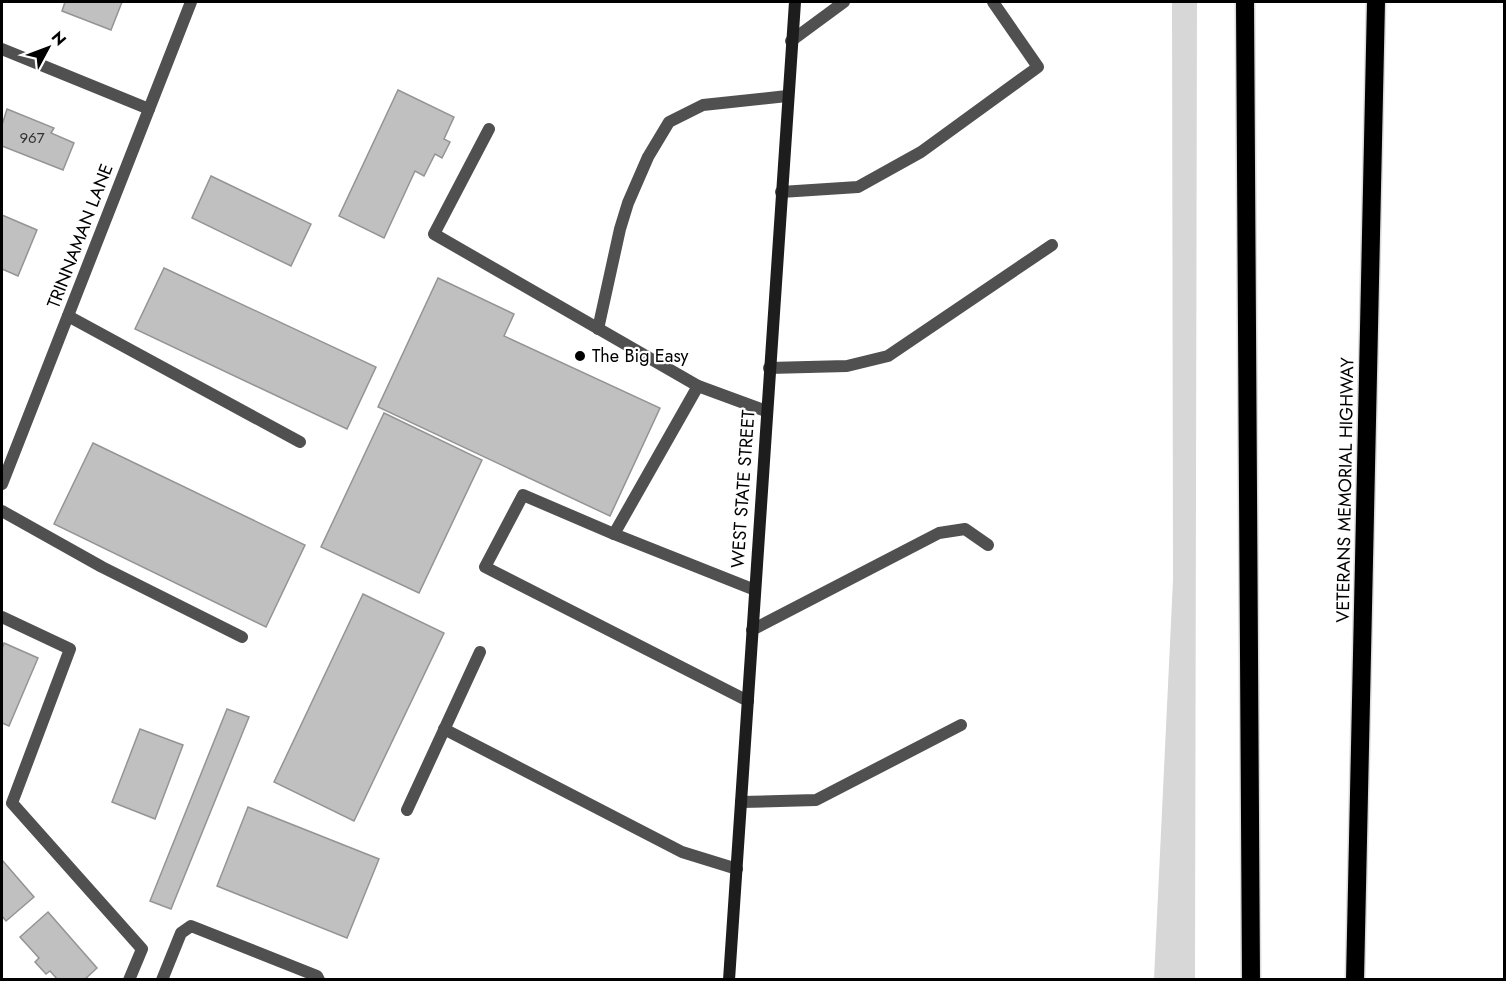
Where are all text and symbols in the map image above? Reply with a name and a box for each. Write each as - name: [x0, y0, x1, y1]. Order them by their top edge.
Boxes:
- north arrow: [18, 18, 78, 78]
- text: N: [46, 26, 72, 51]
- house number: 967: [19, 127, 45, 149]
- street label: TRINNAMAN LANE: [40, 160, 120, 312]
- place label: The Big Easy: [592, 343, 689, 369]
- marker: The Big Easy: [573, 349, 587, 363]
- street label: VETERANS MEMORIAL HIGHWAY: [1330, 356, 1360, 623]
- street label: WEST STATE STREET: [725, 408, 762, 569]

